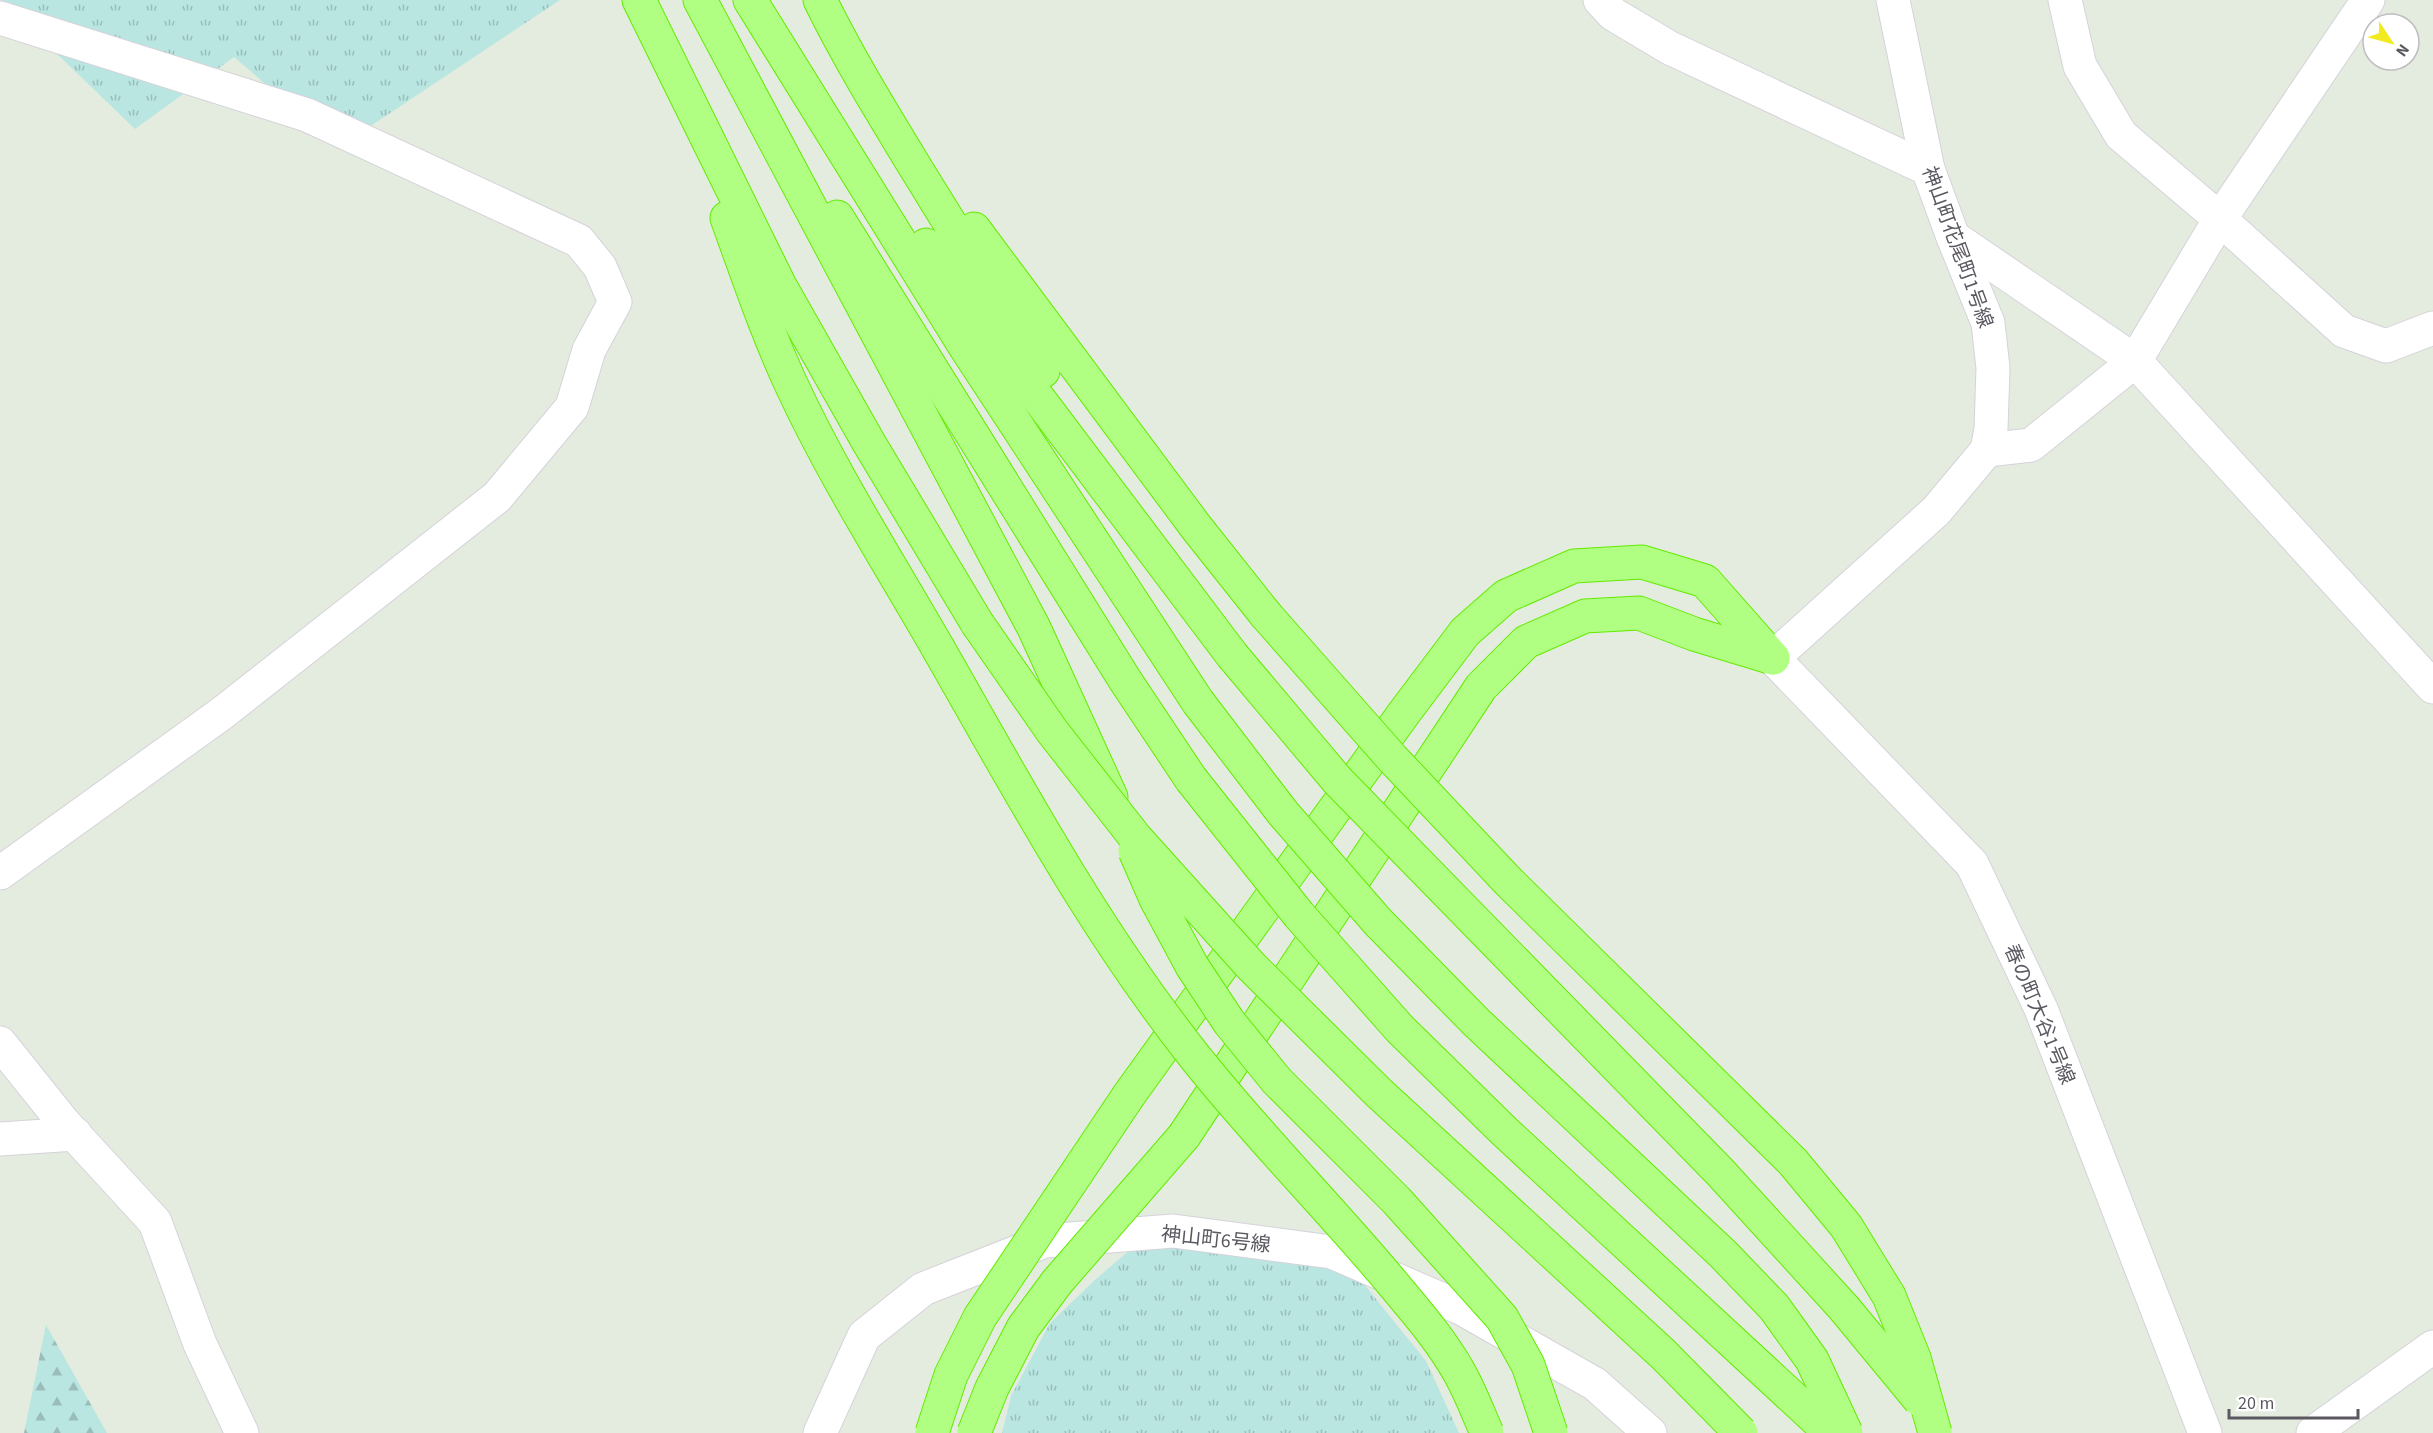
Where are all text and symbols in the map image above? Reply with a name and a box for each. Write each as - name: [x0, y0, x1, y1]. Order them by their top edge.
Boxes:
- north arrow: [2361, 12, 2421, 72]
- text: N: [2390, 39, 2414, 61]
- street label: 神山町花尾町1号線: [1915, 163, 1999, 332]
- street label: 春の町大谷1号線: [1997, 940, 2081, 1089]
- street label: 神山町6号線: [1160, 1220, 1272, 1260]
- scale bar: [2229, 1382, 2358, 1420]
- text: 20 m: [2238, 1391, 2274, 1416]

